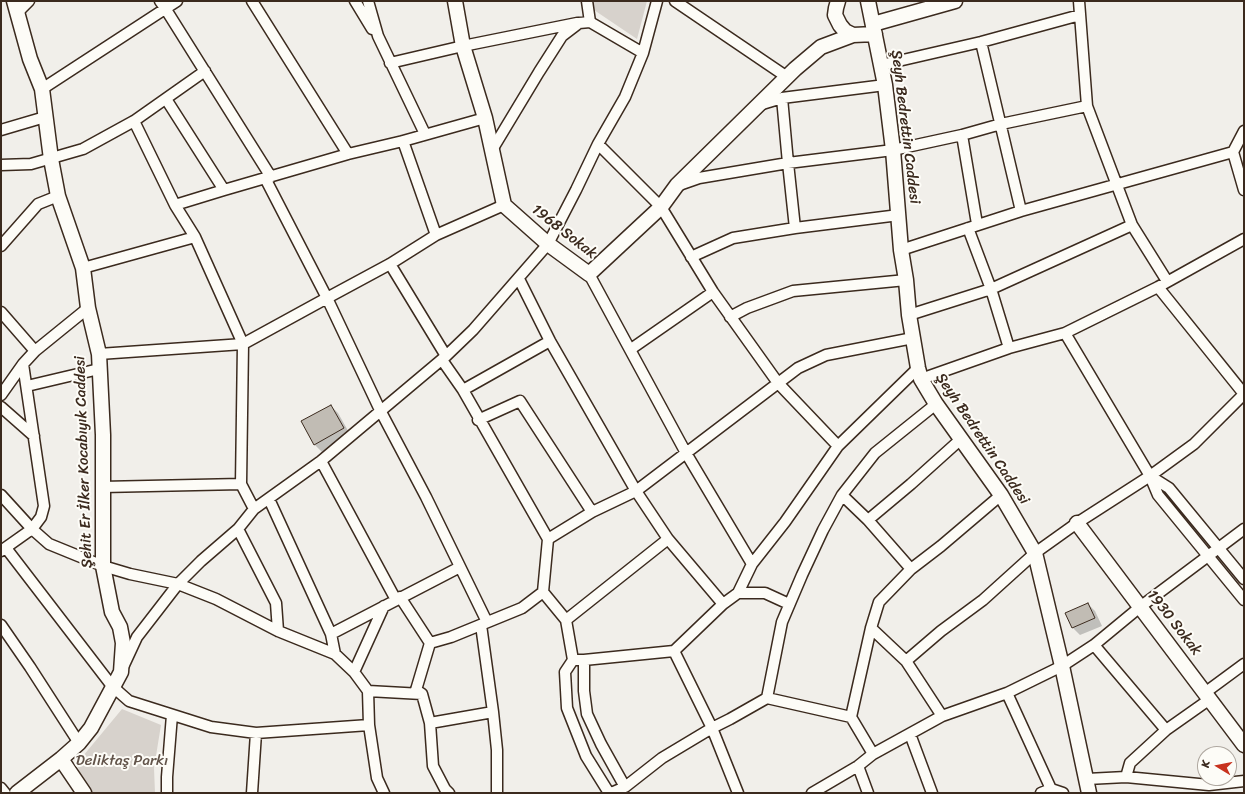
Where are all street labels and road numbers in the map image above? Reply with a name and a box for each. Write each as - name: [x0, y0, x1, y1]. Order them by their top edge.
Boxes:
- street label: Şeyh Bedrettin Caddesi: [887, 49, 923, 205]
- street label: 1968 Sokak: [528, 201, 600, 263]
- street label: Şehit Er İlker Kocabıyık Caddesi: [71, 356, 97, 568]
- street label: Şeyh Bedrettin Caddesi: [931, 370, 1033, 508]
- street label: 1930 Sokak: [1143, 587, 1205, 659]

